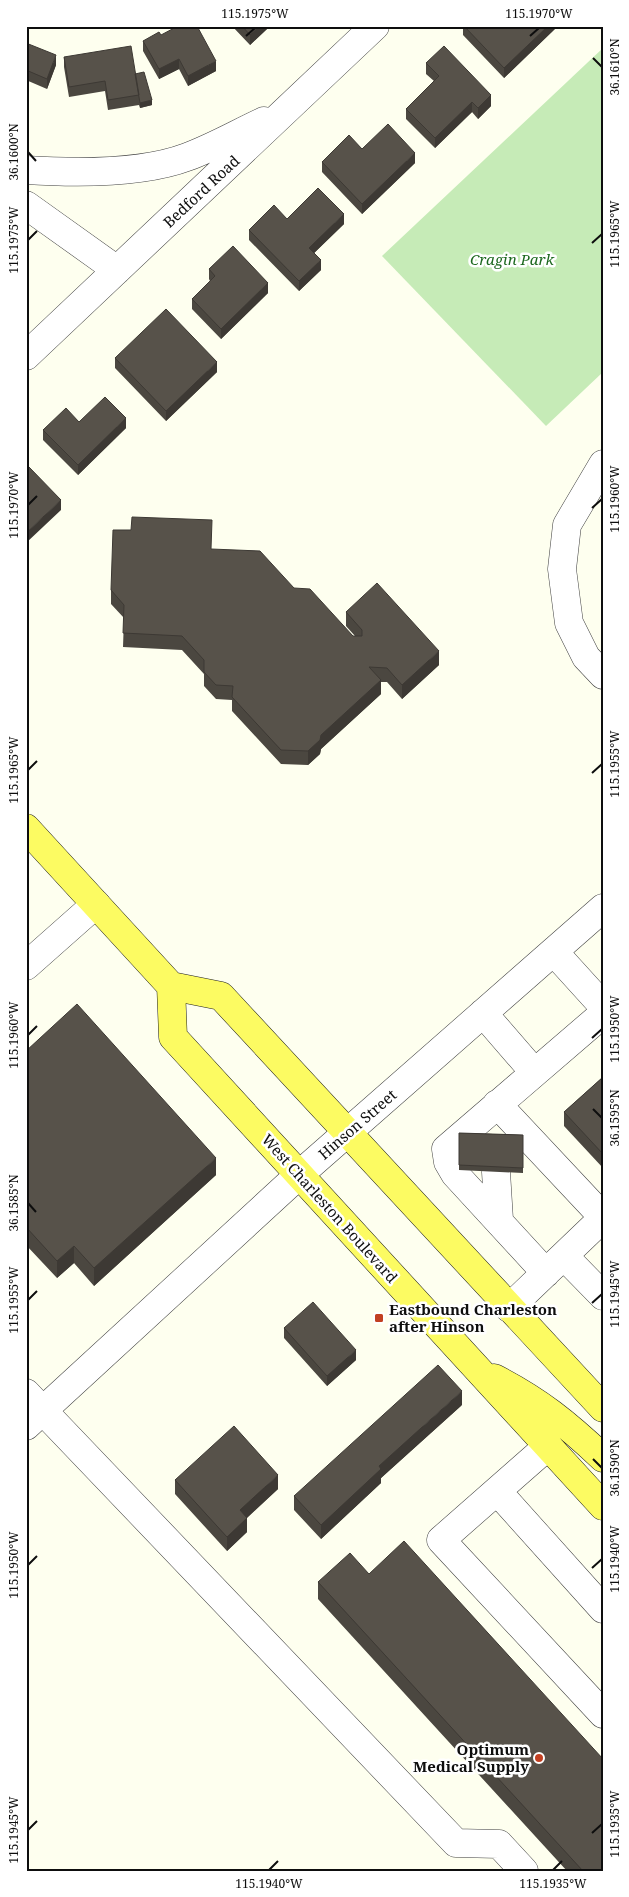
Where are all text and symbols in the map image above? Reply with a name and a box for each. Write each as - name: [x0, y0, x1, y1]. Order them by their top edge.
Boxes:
- text: 115.1975°W: [221, 5, 289, 22]
- text: 115.1970°W: [505, 5, 573, 22]
- text: 36.1610°N: [606, 38, 623, 96]
- text: 36.1600°N: [5, 123, 22, 181]
- street label: Bedford Road: [159, 150, 243, 232]
- text: 115.1965°W: [606, 200, 623, 268]
- text: 115.1975°W: [5, 206, 22, 274]
- park label: Cragin Park: [470, 249, 555, 269]
- text: 115.1960°W: [606, 465, 623, 533]
- text: 115.1970°W: [5, 471, 22, 539]
- text: 115.1955°W: [606, 730, 623, 798]
- text: 115.1965°W: [5, 736, 22, 804]
- text: 115.1950°W: [606, 995, 623, 1063]
- text: 115.1960°W: [5, 1001, 22, 1069]
- street label: Hinson Street: [314, 1085, 400, 1163]
- text: 36.1595°N: [606, 1089, 623, 1147]
- street label: West Charleston Boulevard: [258, 1129, 402, 1287]
- text: 36.1585°N: [5, 1174, 22, 1232]
- text: 115.1945°W: [606, 1260, 623, 1328]
- text: 115.1955°W: [5, 1266, 22, 1334]
- place label: Eastbound Charleston after Hinson: [389, 1299, 557, 1336]
- marker: Eastbound Charleston after Hinson: [373, 1312, 385, 1324]
- text: 36.1590°N: [606, 1439, 623, 1497]
- text: 115.1940°W: [606, 1525, 623, 1593]
- text: 115.1950°W: [5, 1531, 22, 1599]
- place label: Optimum Medical Supply: [413, 1739, 529, 1776]
- marker: Optimum Medical Supply: [533, 1752, 545, 1764]
- text: 115.1935°W: [606, 1790, 623, 1858]
- text: 115.1945°W: [5, 1796, 22, 1864]
- text: 115.1940°W: [235, 1875, 303, 1892]
- text: 115.1935°W: [519, 1875, 587, 1892]

